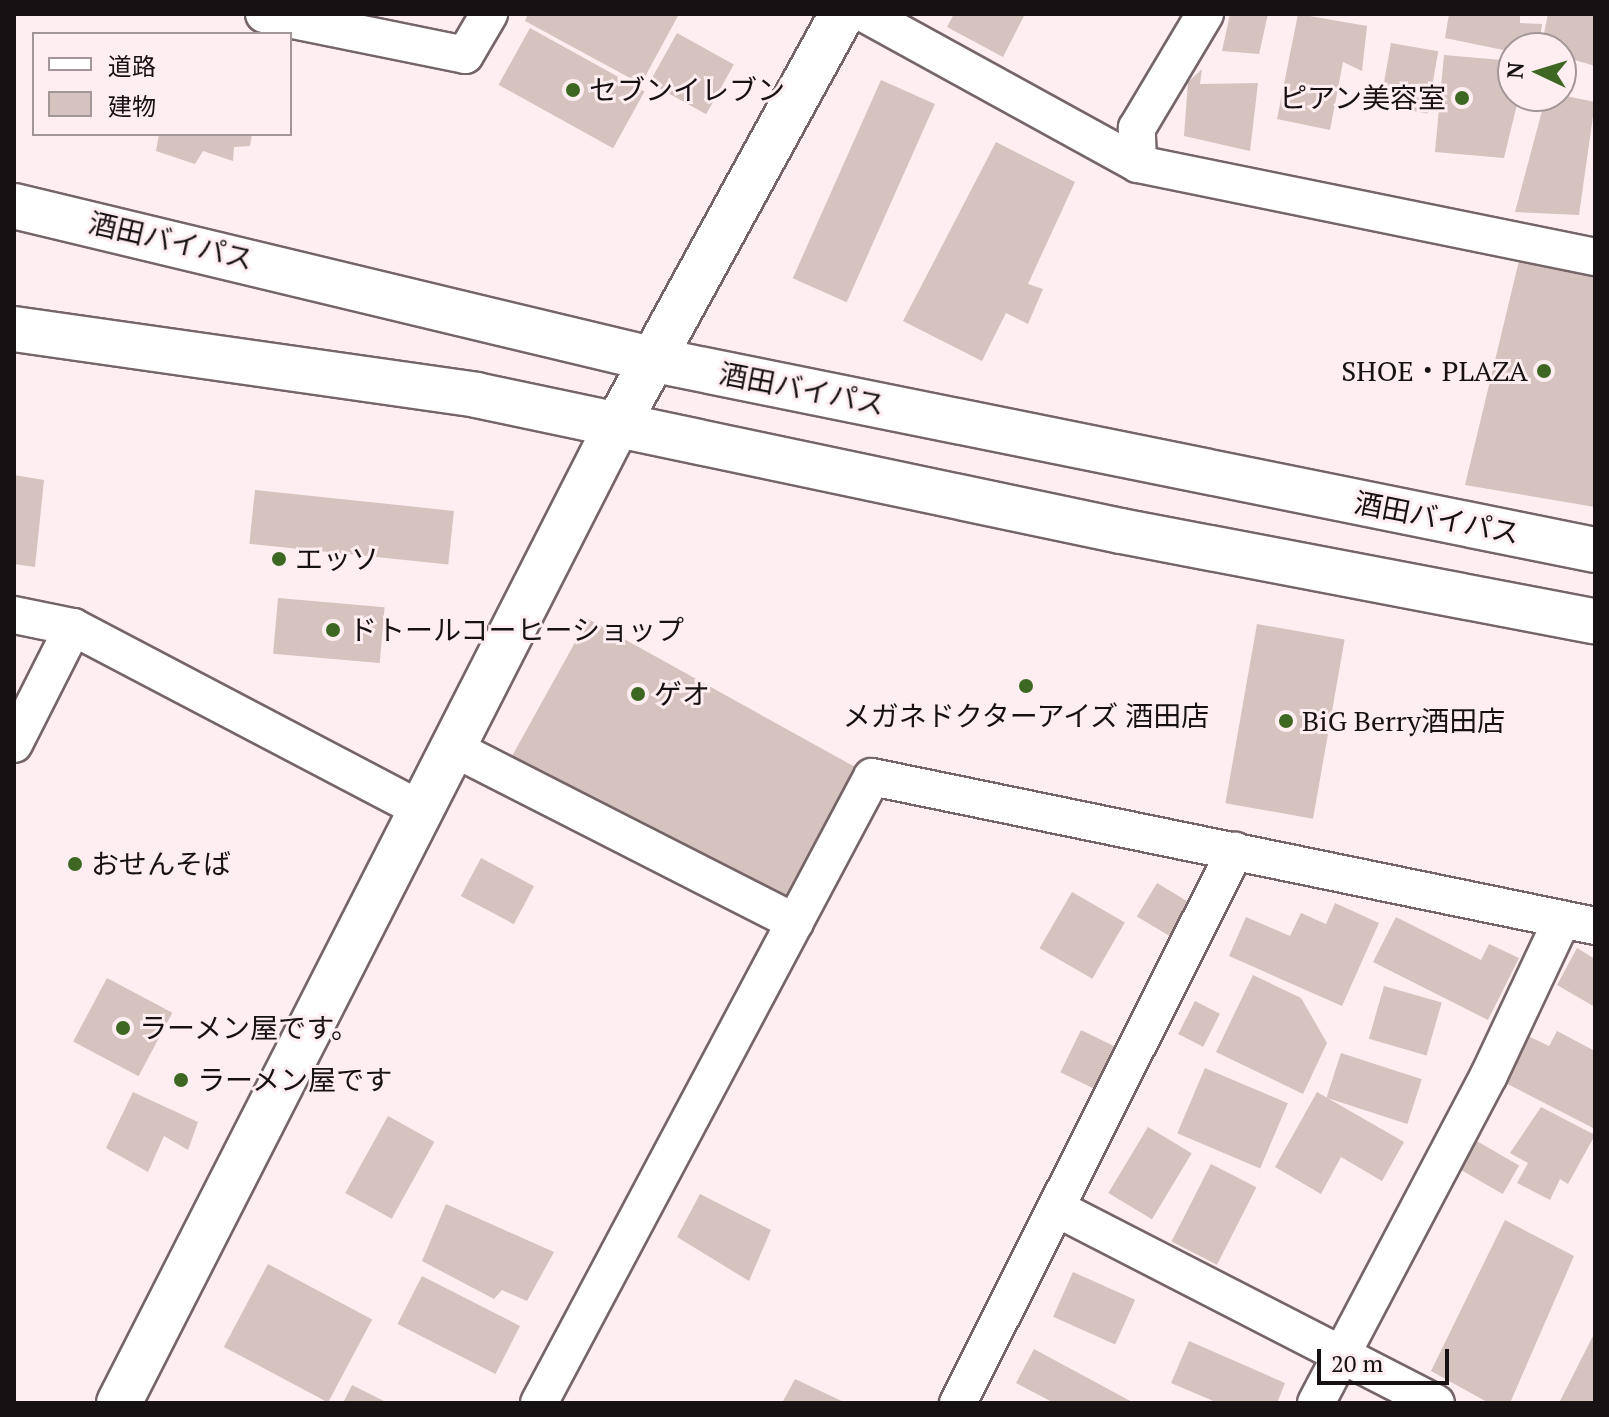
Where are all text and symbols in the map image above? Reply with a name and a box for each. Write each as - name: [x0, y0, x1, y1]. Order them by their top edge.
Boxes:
- legend: [32, 32, 292, 136]
- north arrow: [1497, 32, 1577, 112]
- text: 道路: [108, 50, 156, 82]
- text: N: [1500, 61, 1530, 80]
- place label: セブンイレブン: [589, 73, 785, 107]
- marker: セブンイレブン: [564, 81, 582, 99]
- place label: ピアン美容室: [1278, 81, 1446, 115]
- marker: ピアン美容室: [1453, 89, 1471, 107]
- text: 建物: [108, 90, 156, 122]
- street label: 酒田バイパス: [85, 206, 257, 276]
- place label: SHOE・PLAZA: [1341, 354, 1528, 388]
- street label: 酒田バイパス: [716, 356, 888, 422]
- marker: SHOE・PLAZA: [1535, 362, 1553, 380]
- street label: 酒田バイパス: [1351, 485, 1523, 551]
- place label: エッソ: [295, 542, 379, 576]
- marker: エッソ: [270, 550, 288, 568]
- place label: ドトールコーヒーショップ: [349, 613, 685, 647]
- marker: ドトールコーヒーショップ: [324, 621, 342, 639]
- place label: ゲオ: [654, 677, 710, 711]
- marker: メガネドクターアイズ 酒田店: [1017, 677, 1035, 695]
- marker: ゲオ: [629, 685, 647, 703]
- place label: メガネドクターアイズ 酒田店: [841, 699, 1211, 733]
- place label: BiG Berry酒田店: [1302, 704, 1505, 738]
- marker: BiG Berry酒田店: [1277, 712, 1295, 730]
- place label: おせんそば: [91, 847, 231, 881]
- marker: おせんそば: [66, 855, 84, 873]
- place label: ラーメン屋です。: [139, 1011, 360, 1045]
- marker: ラーメン屋です。: [114, 1019, 132, 1037]
- place label: ラーメン屋です: [197, 1063, 393, 1097]
- marker: ラーメン屋です: [172, 1071, 190, 1089]
- scale bar: [1321, 1333, 1453, 1383]
- text: 20 m: [1331, 1347, 1383, 1379]

